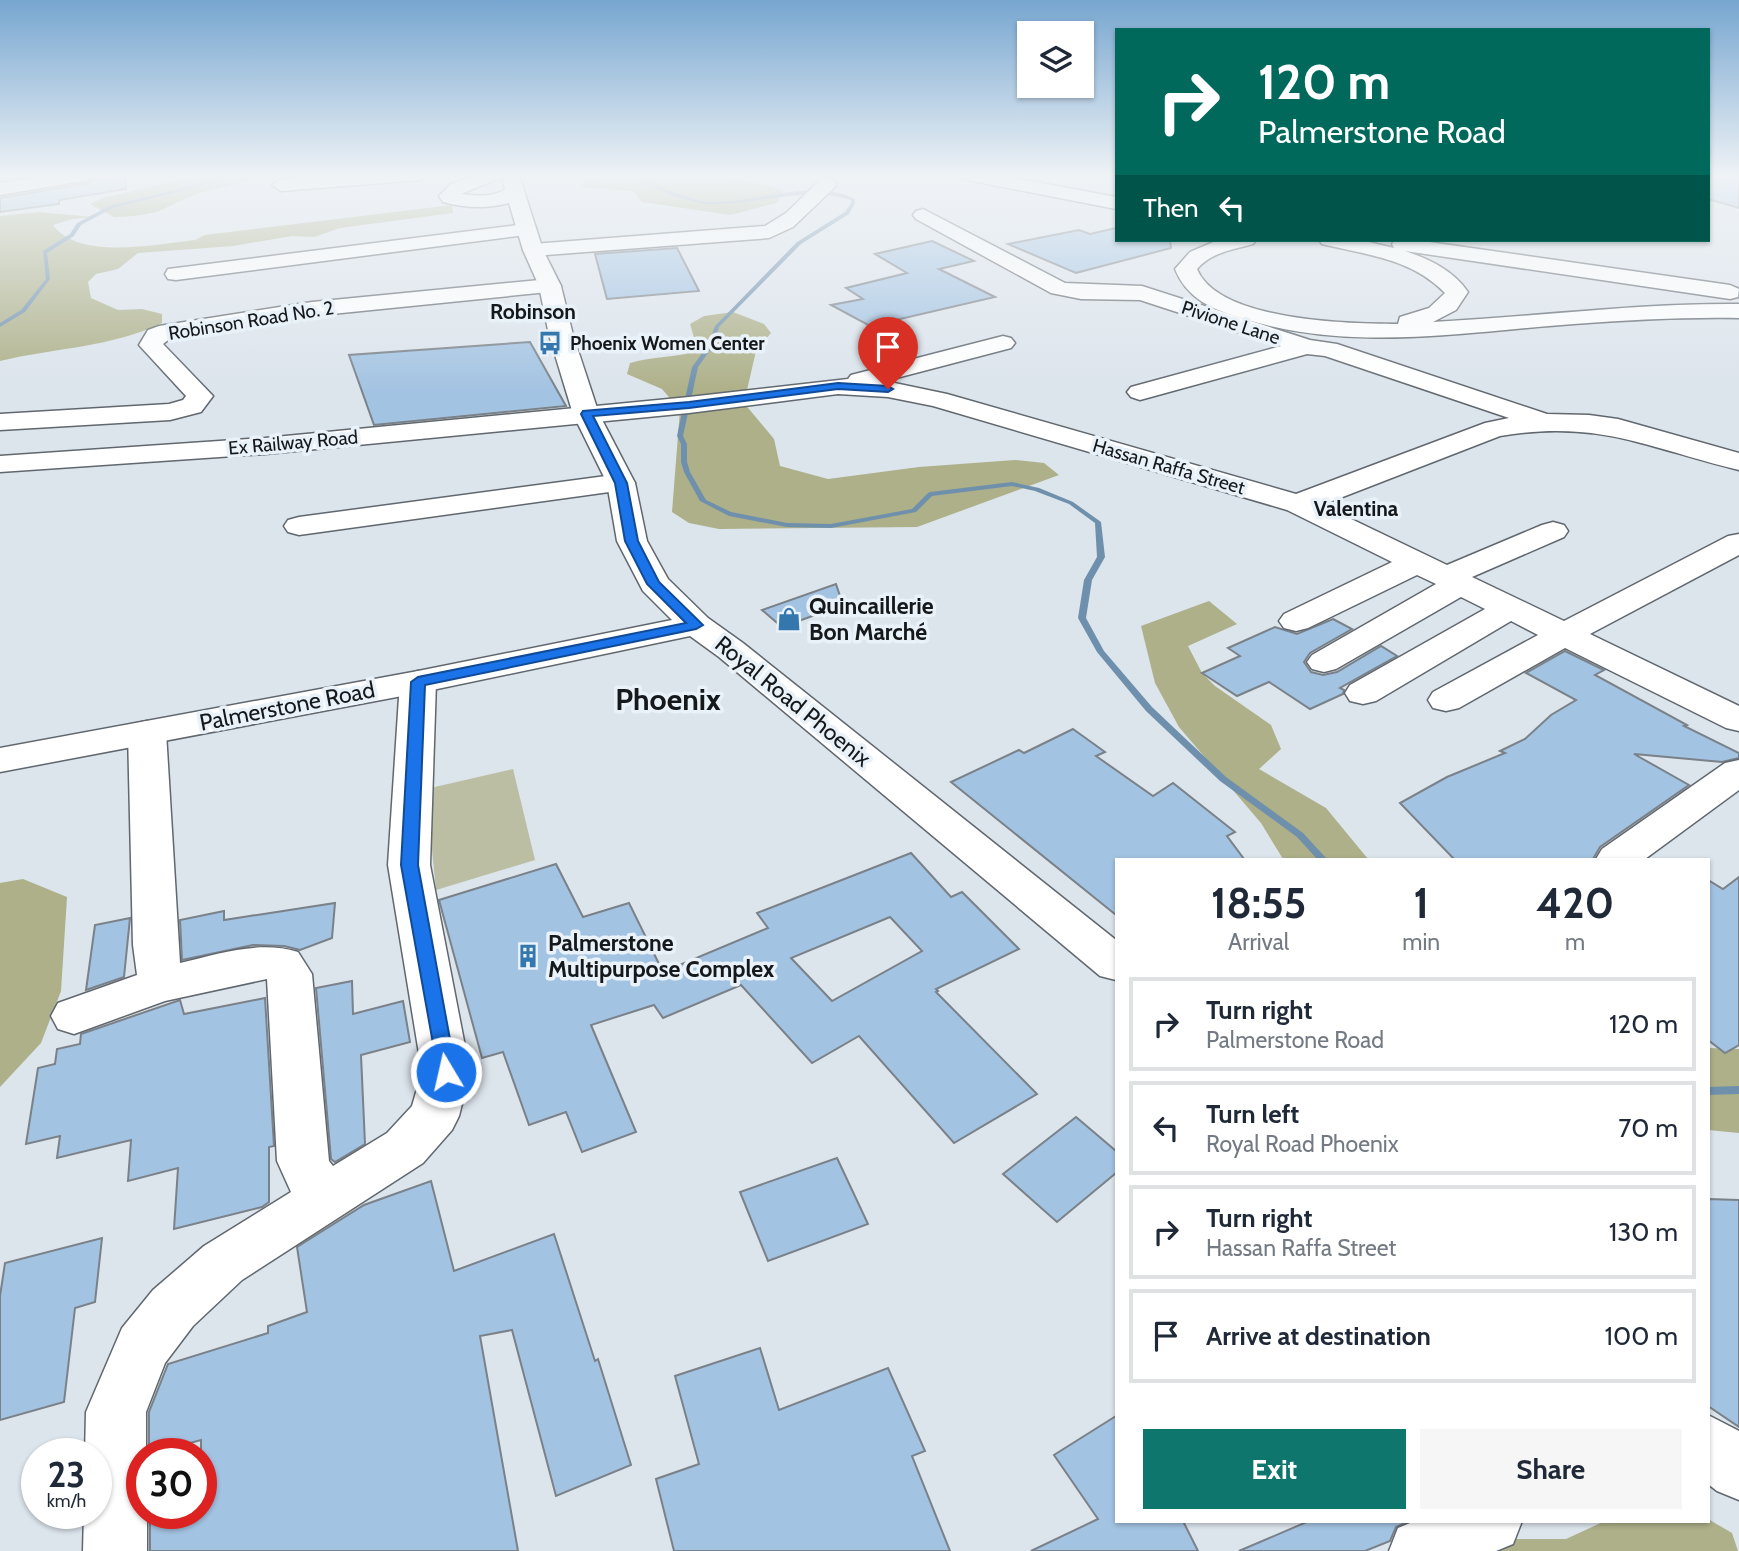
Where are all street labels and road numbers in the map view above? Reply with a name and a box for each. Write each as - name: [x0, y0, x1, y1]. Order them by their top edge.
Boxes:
- street label: Robinson Road No. 2: [167, 296, 335, 345]
- street label: Pivione Lane: [1179, 296, 1283, 349]
- street label: Ex Railway Road: [227, 425, 359, 460]
- street label: Hassan Raffa Street: [1090, 434, 1248, 499]
- street label: Royal Road Phoenix: [709, 630, 877, 773]
- street label: Palmerstone Road: [197, 675, 377, 737]

